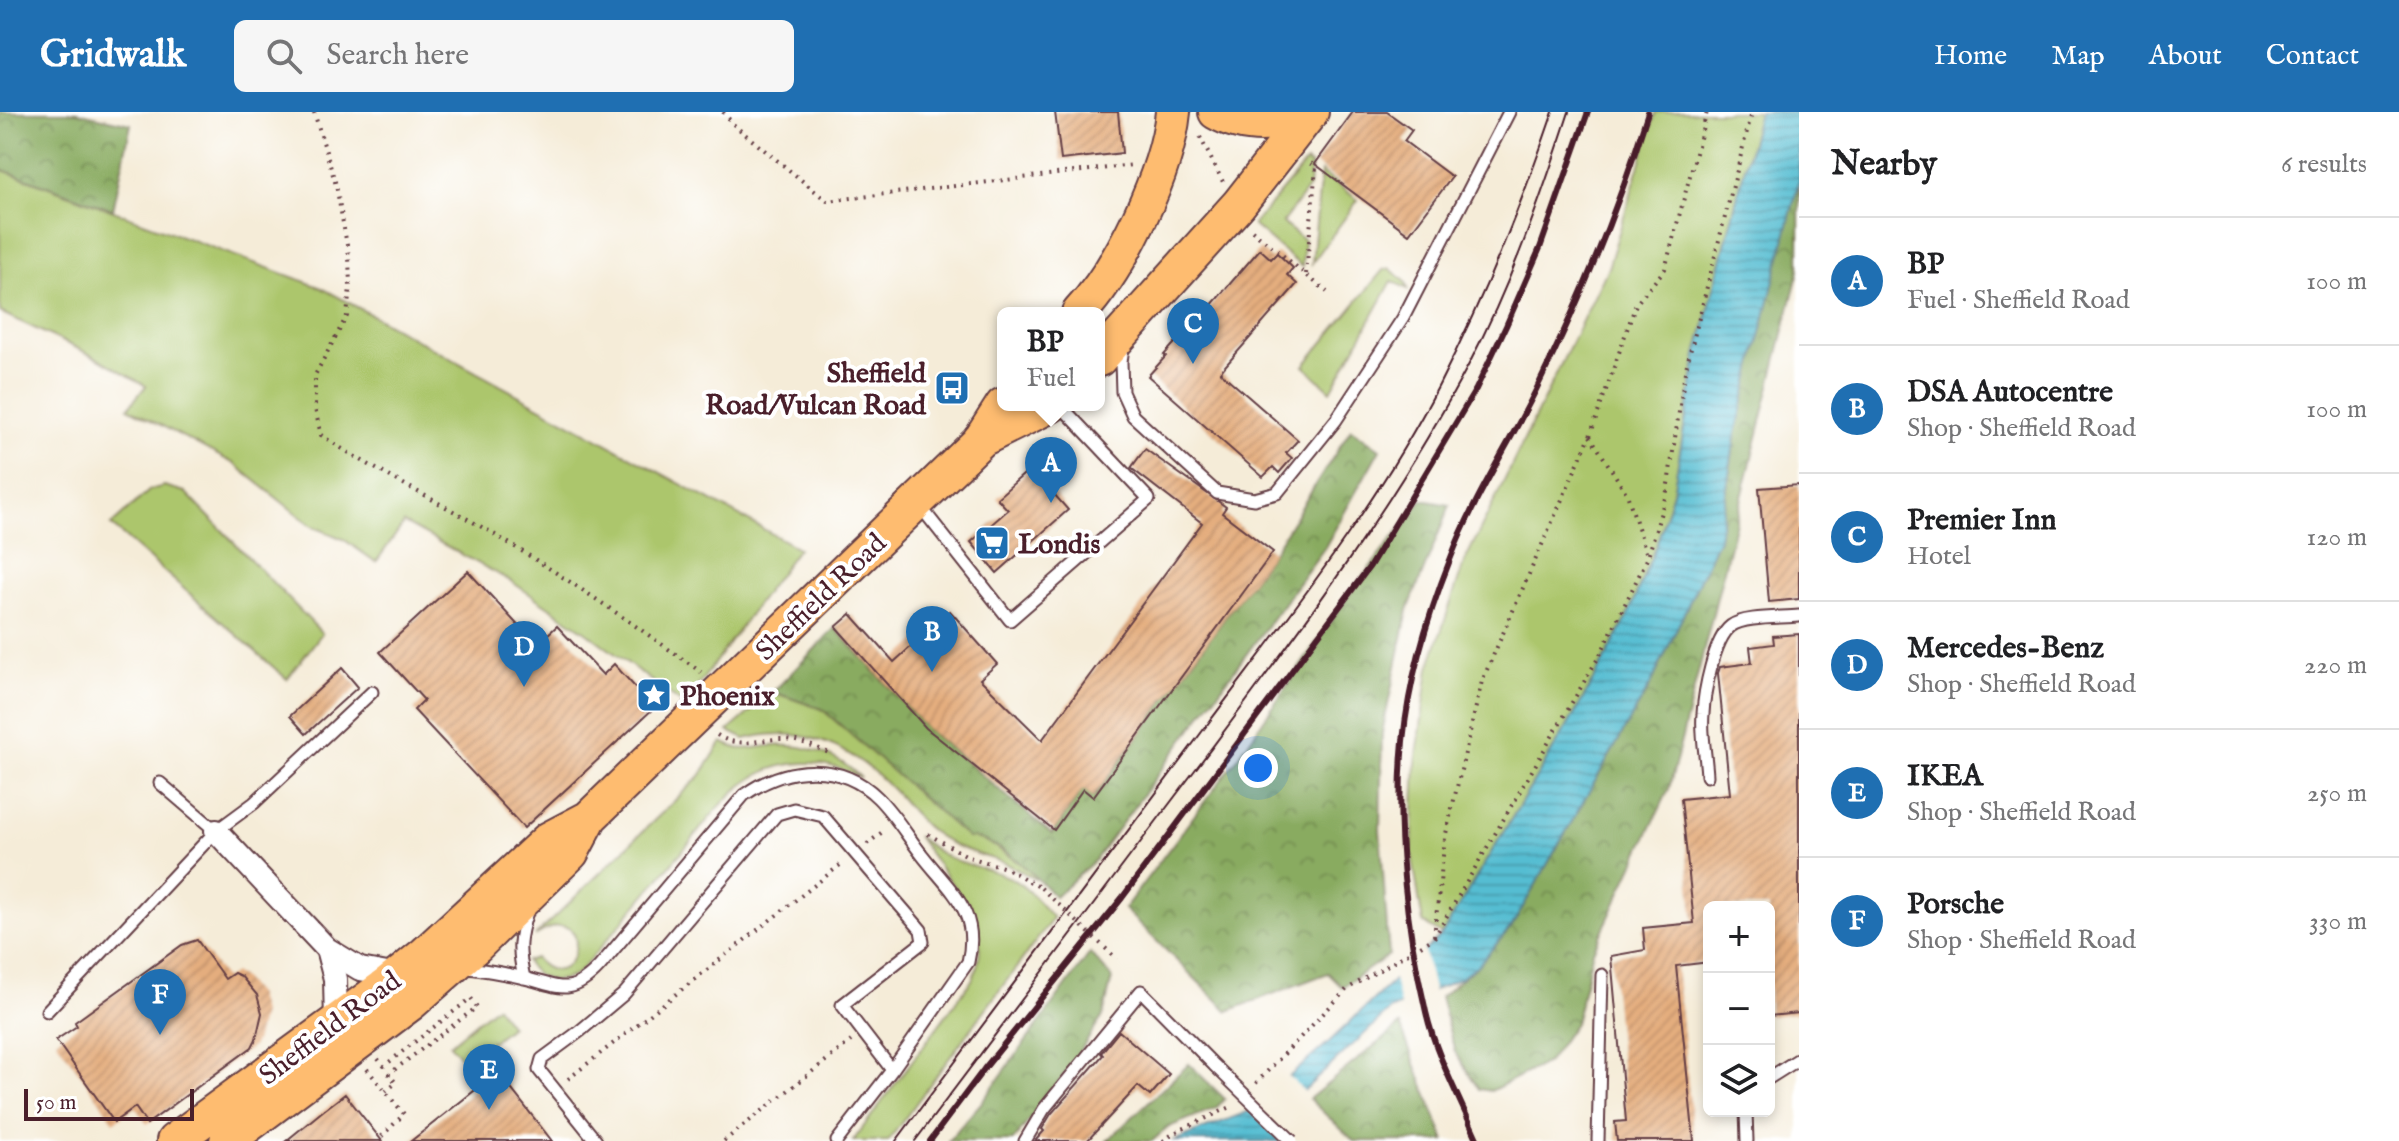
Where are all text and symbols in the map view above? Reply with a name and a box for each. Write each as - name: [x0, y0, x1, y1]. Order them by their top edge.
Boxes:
- search box: [234, 20, 794, 92]
- text: Gridwalk: [40, 32, 186, 80]
- icon: search: [262, 34, 306, 78]
- text: Search here: [326, 37, 469, 75]
- text: Home: [1934, 39, 2007, 74]
- text: Map: [2051, 39, 2105, 74]
- text: About: [2149, 39, 2222, 74]
- text: Contact: [2266, 39, 2359, 74]
- text: Nearby: [1831, 143, 1937, 186]
- text: 6 results: [2281, 148, 2367, 181]
- text: BP: [1907, 246, 1944, 284]
- text: A: [1848, 265, 1866, 298]
- text: 100 m: [2306, 265, 2367, 298]
- text: Fuel · Sheffield Road: [1907, 284, 2130, 317]
- pin: C: [1167, 298, 1219, 364]
- popup: [997, 307, 1105, 411]
- text: BP: [1027, 324, 1064, 362]
- place label: Sheffield Road/Vulcan Road: [705, 357, 927, 424]
- text: Fuel: [1027, 362, 1075, 395]
- bus stop icon: Sheffield Road/Vulcan Road: [933, 369, 971, 407]
- text: DSA Autocentre: [1907, 374, 2113, 412]
- text: B: [1848, 393, 1866, 426]
- text: 100 m: [2306, 393, 2367, 426]
- text: Shop · Sheffield Road: [1907, 412, 2136, 445]
- pin: A: [1025, 437, 1077, 503]
- text: Premier Inn: [1907, 502, 2056, 540]
- text: C: [1848, 521, 1866, 554]
- text: 120 m: [2307, 521, 2367, 554]
- supermarket icon: Londis: [973, 524, 1011, 562]
- street label: Sheffield Road: [749, 527, 895, 669]
- place label: Londis: [1018, 528, 1101, 563]
- text: Hotel: [1907, 540, 1971, 573]
- pin: B: [906, 606, 958, 672]
- pin: D: [498, 621, 550, 687]
- text: Mercedes-Benz: [1907, 630, 2104, 668]
- text: D: [1847, 649, 1867, 682]
- text: 220 m: [2304, 649, 2367, 682]
- text: Shop · Sheffield Road: [1907, 668, 2136, 701]
- place icon: Phoenix: [635, 676, 673, 714]
- place label: Phoenix: [680, 680, 775, 715]
- your location: [1238, 748, 1278, 788]
- text: IKEA: [1907, 758, 1983, 796]
- text: E: [1848, 777, 1866, 810]
- text: 250 m: [2307, 777, 2367, 810]
- text: Shop · Sheffield Road: [1907, 796, 2136, 829]
- text: Porsche: [1907, 886, 2004, 924]
- map controls: [1703, 901, 1775, 1117]
- button: +: [1703, 901, 1775, 973]
- text: F: [1849, 905, 1865, 938]
- text: 330 m: [2309, 905, 2367, 938]
- text: Shop · Sheffield Road: [1907, 924, 2136, 957]
- street label: Sheffield Road: [253, 964, 408, 1094]
- pin: F: [134, 969, 186, 1035]
- button: −: [1703, 973, 1775, 1045]
- pin: E: [463, 1044, 515, 1110]
- button: layers: [1703, 1045, 1775, 1117]
- scale bar: [24, 1085, 194, 1121]
- text: 50 m: [36, 1089, 77, 1117]

